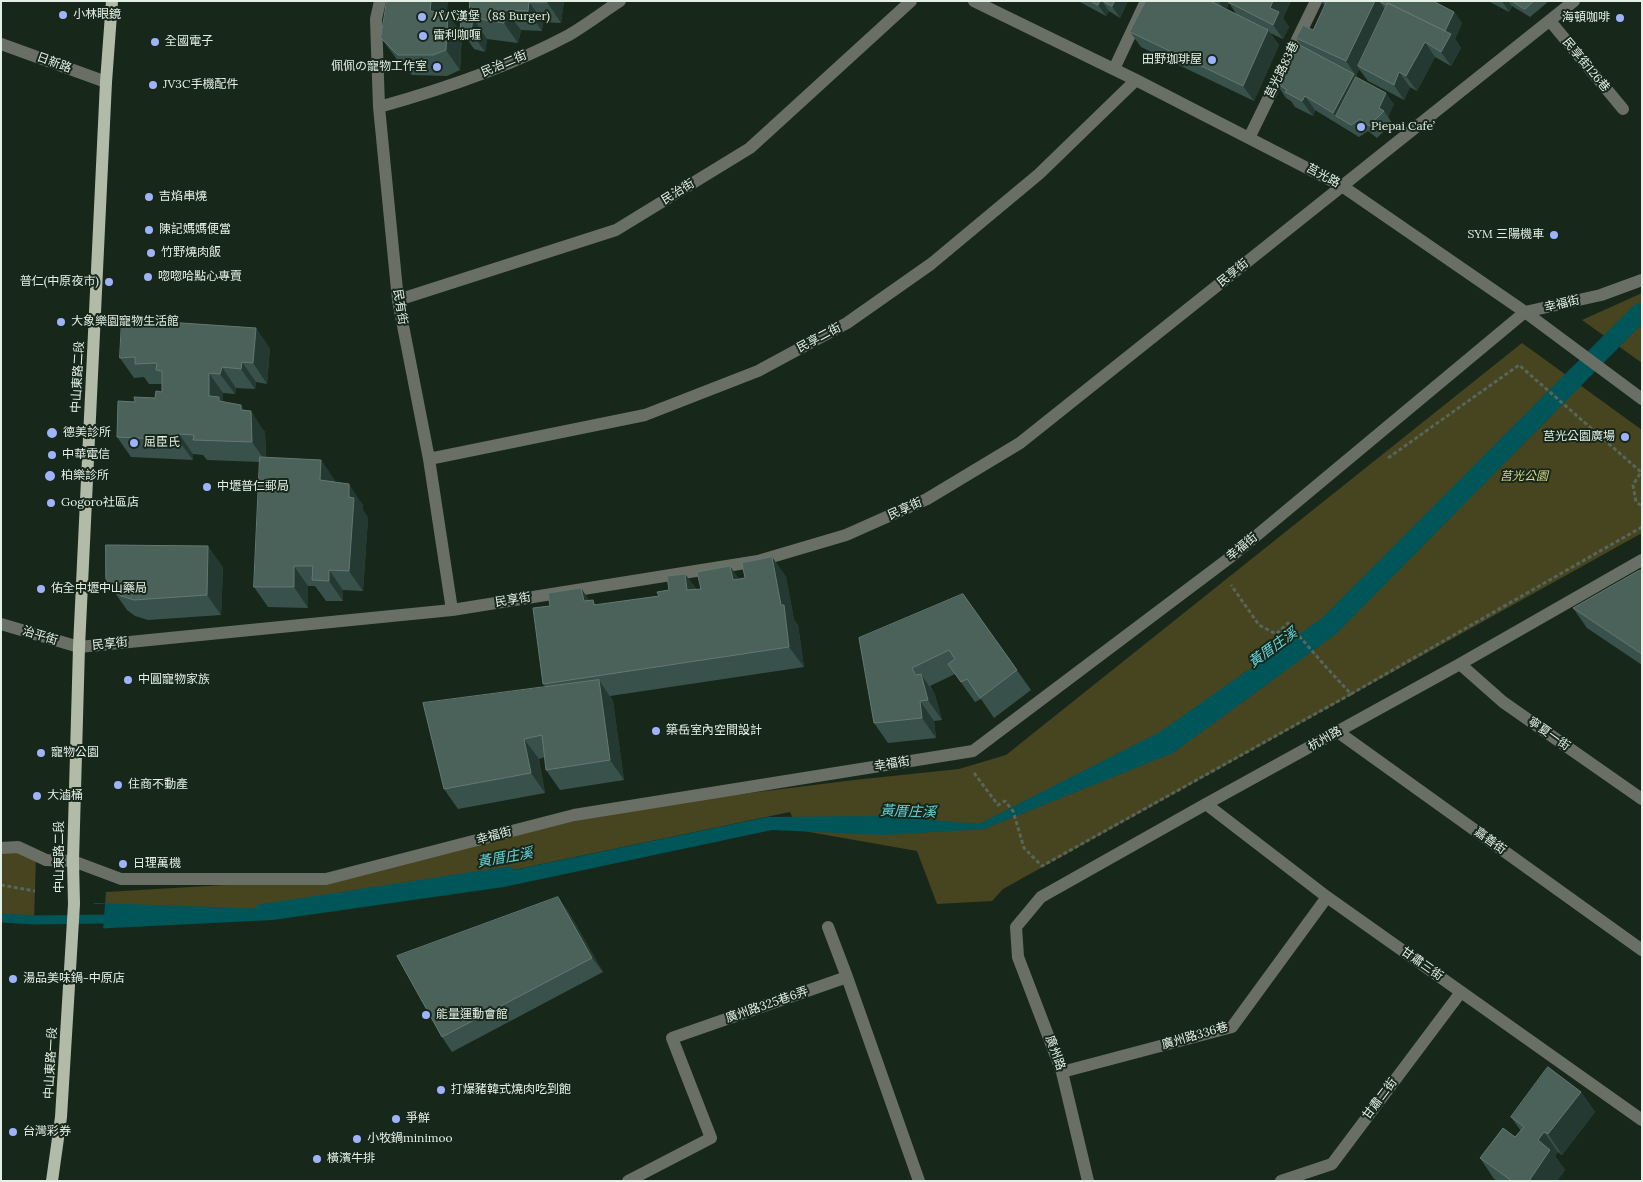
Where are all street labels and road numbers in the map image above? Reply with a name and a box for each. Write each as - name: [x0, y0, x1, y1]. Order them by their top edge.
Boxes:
- street label: 民享街126巷: [1559, 35, 1613, 95]
- street label: 莒光路83巷: [1262, 39, 1302, 101]
- street label: 民治二街: [479, 48, 529, 80]
- street label: 日新路: [35, 50, 73, 76]
- street label: 莒光路: [1304, 161, 1342, 191]
- street label: 民治街: [659, 176, 697, 208]
- street label: 民享街: [1214, 256, 1252, 290]
- street label: 民有街: [390, 288, 410, 326]
- street label: 幸福街: [1543, 293, 1581, 315]
- street label: 民享二街: [794, 320, 844, 356]
- street label: 中山東路二段: [69, 341, 87, 413]
- street label: 民享街: [886, 495, 924, 523]
- street label: 幸福街: [1223, 530, 1261, 564]
- street label: 民享街: [494, 590, 532, 610]
- street label: 治平街: [21, 624, 59, 648]
- street label: 民享街: [91, 635, 129, 653]
- street label: 寧夏一街: [1525, 714, 1573, 754]
- street label: 杭州路: [1306, 724, 1344, 754]
- street label: 幸福街: [873, 754, 911, 774]
- street label: 中山東路二段: [53, 821, 67, 893]
- street label: 幸福街: [475, 824, 513, 848]
- street label: 嘉善街: [1471, 825, 1509, 857]
- street label: 甘肅三街: [1398, 944, 1446, 984]
- street label: 廣州路325巷6弄: [724, 984, 810, 1026]
- street label: 廣州路336巷: [1160, 1020, 1230, 1052]
- street label: 中山東路一段: [42, 1027, 60, 1099]
- street label: 廣州路: [1042, 1034, 1068, 1072]
- street label: 甘肅二街: [1360, 1075, 1400, 1123]

